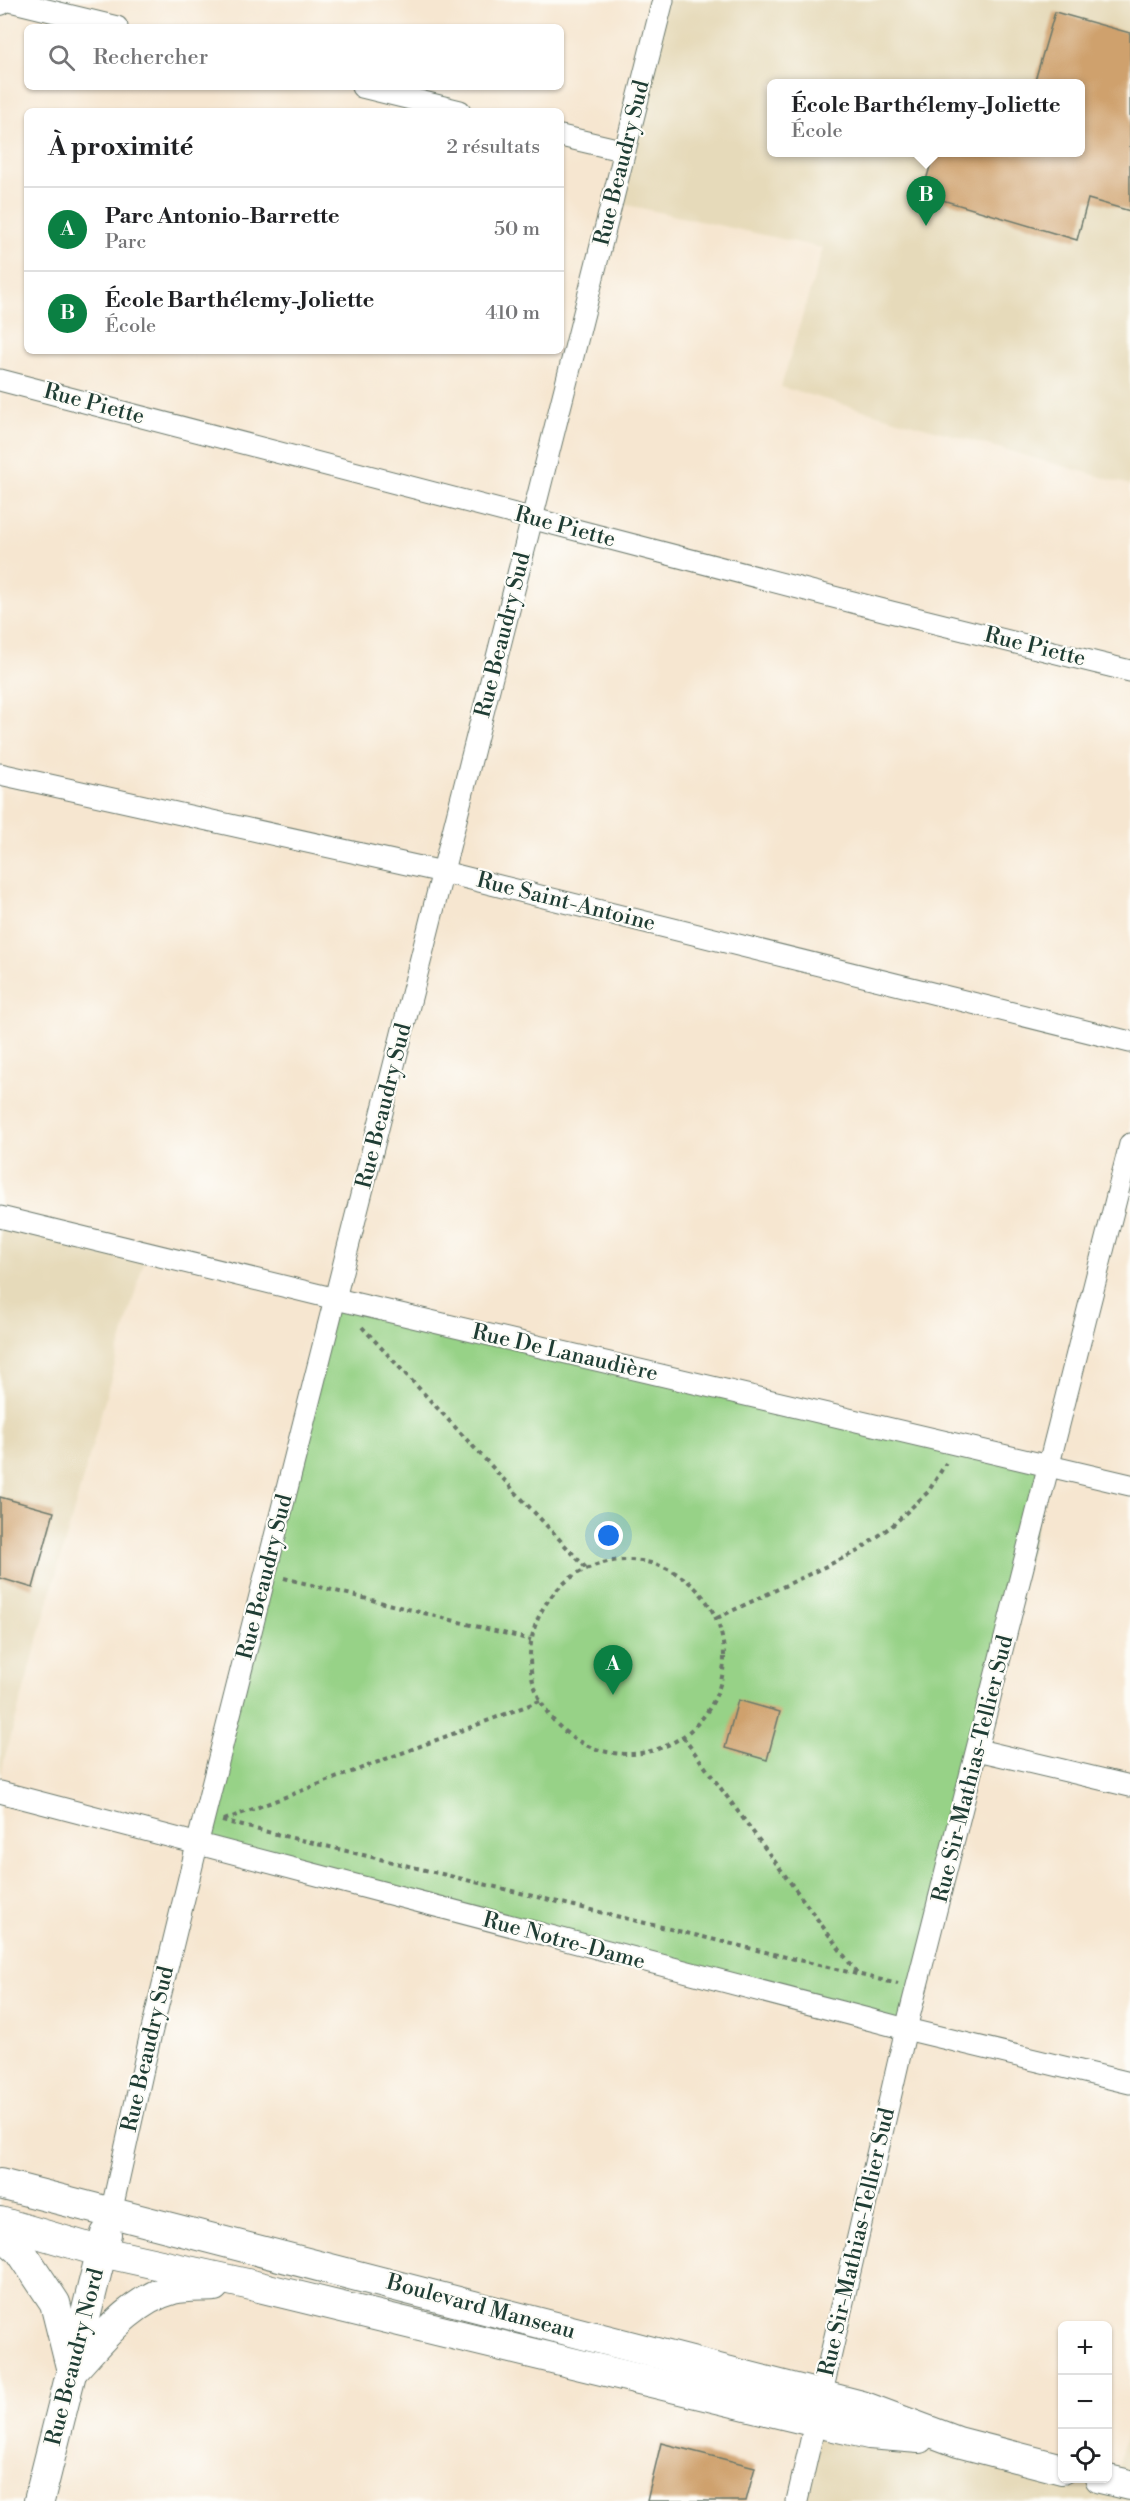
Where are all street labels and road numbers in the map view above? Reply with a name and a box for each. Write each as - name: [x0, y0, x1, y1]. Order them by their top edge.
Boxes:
- street label: Rue Beaudry Sud: [588, 77, 656, 248]
- street label: Rue Piette: [41, 378, 147, 430]
- street label: Rue Piette: [512, 501, 618, 553]
- street label: Rue Beaudry Sud: [469, 549, 537, 720]
- street label: Rue Piette: [982, 621, 1088, 673]
- street label: Rue Saint-Antoine: [474, 867, 658, 937]
- street label: Rue Beaudry Sud: [350, 1020, 418, 1191]
- street label: Rue De Lanaudière: [469, 1318, 661, 1388]
- street label: Rue Beaudry Sud: [231, 1491, 299, 1662]
- street label: Rue Sir-Mathias-Tellier Sud: [927, 1632, 1019, 1905]
- street label: Rue Notre-Dame: [480, 1906, 648, 1976]
- street label: Rue Beaudry Sud: [116, 1963, 180, 2135]
- street label: Rue Sir-Mathias-Tellier Sud: [813, 2105, 901, 2379]
- street label: Rue Beaudry Nord: [40, 2265, 110, 2449]
- street label: Boulevard Manseau: [383, 2269, 579, 2345]

